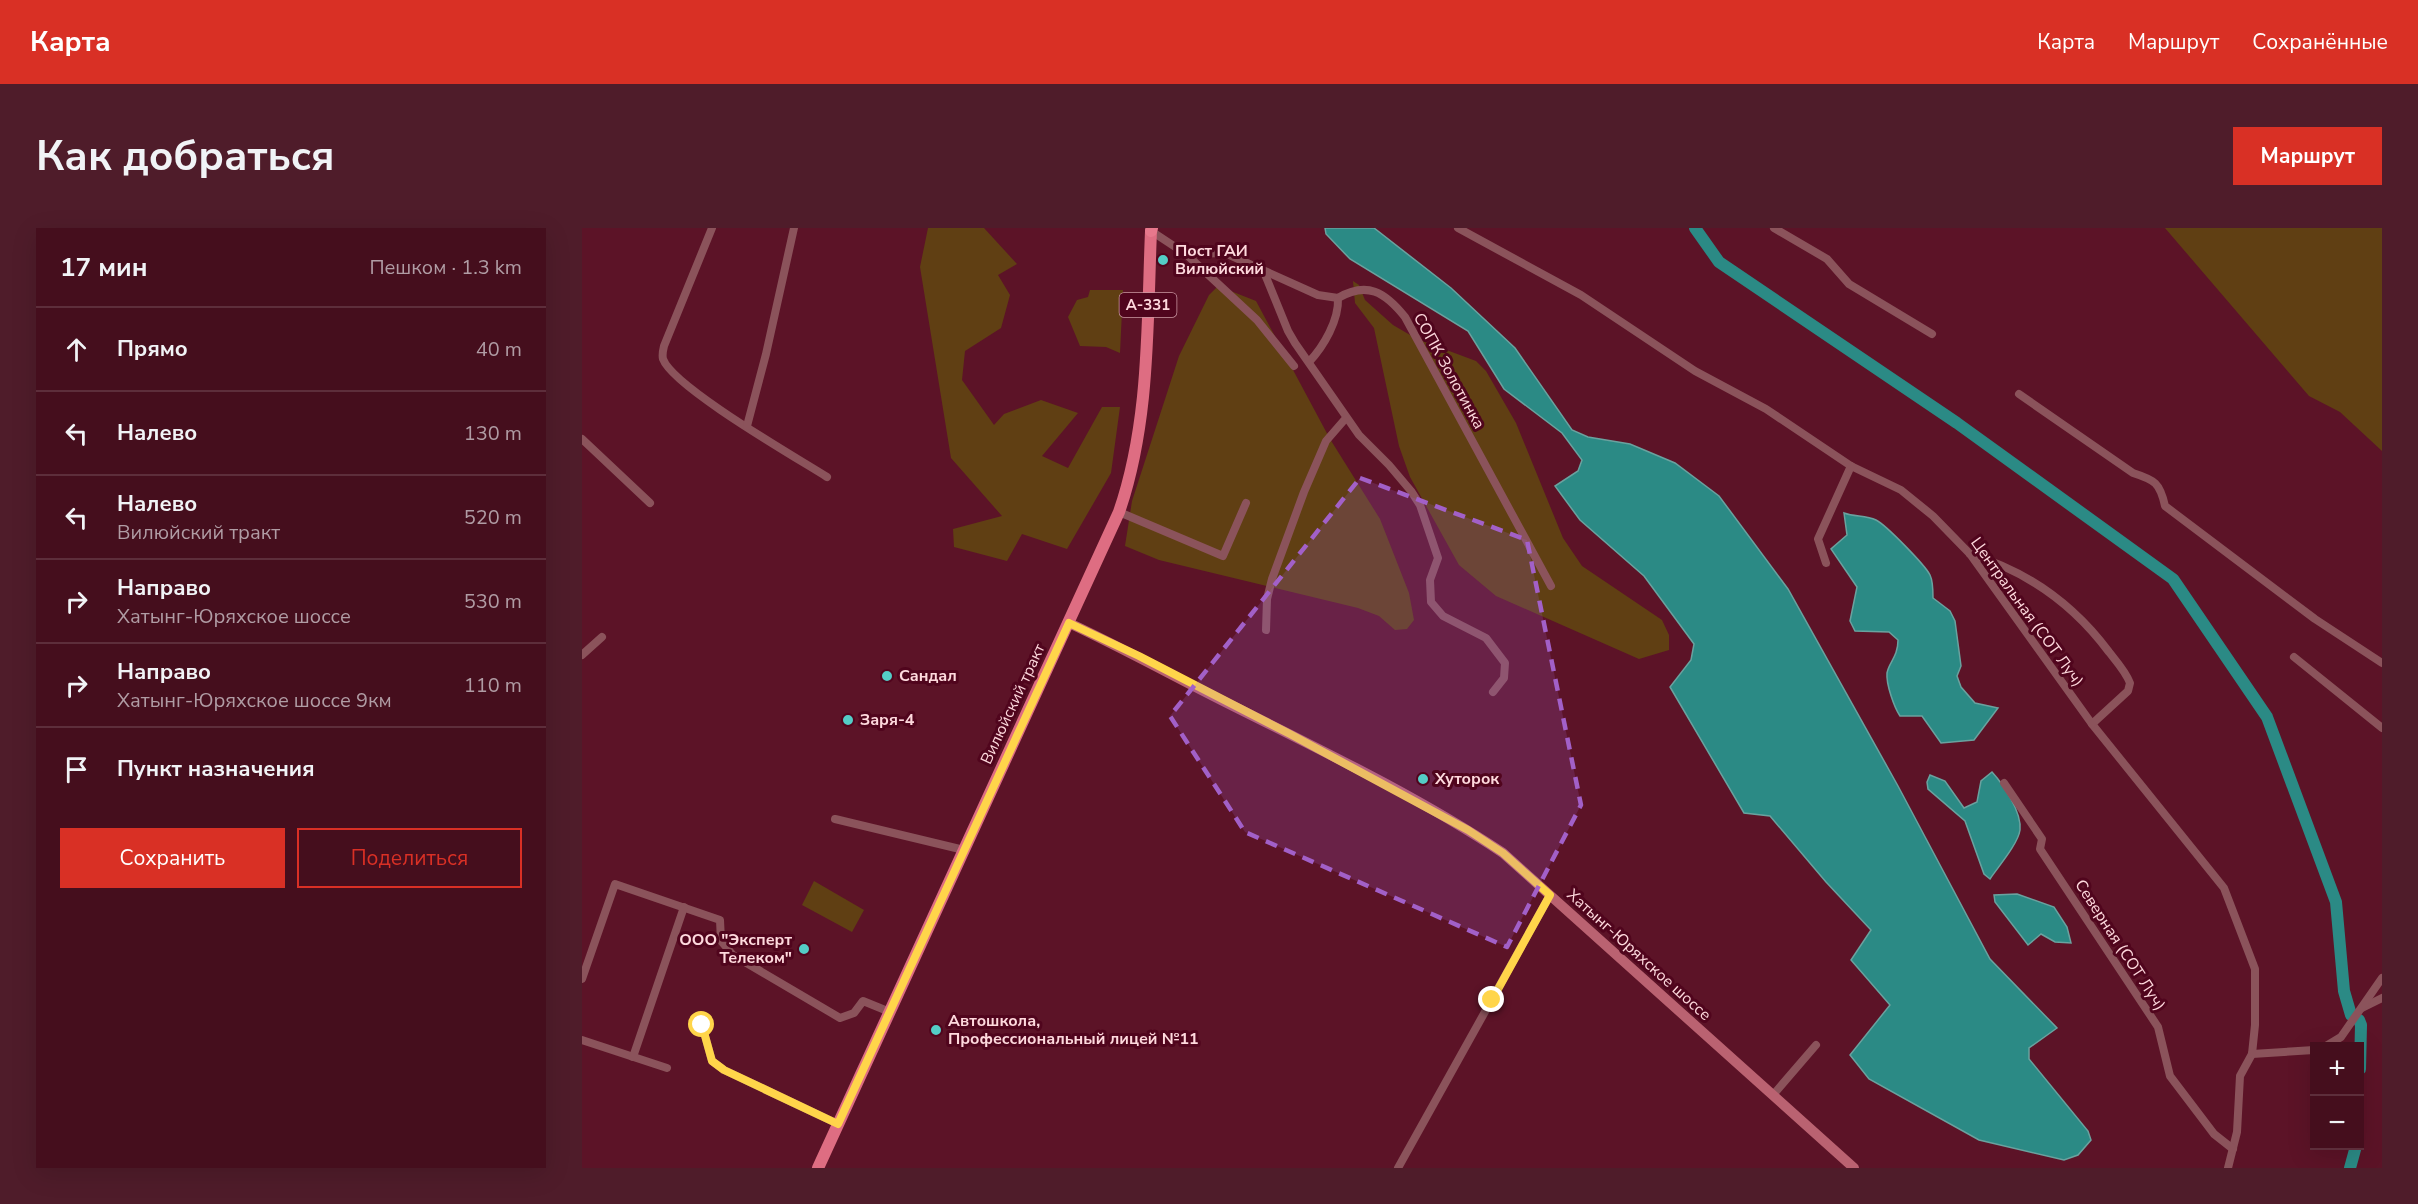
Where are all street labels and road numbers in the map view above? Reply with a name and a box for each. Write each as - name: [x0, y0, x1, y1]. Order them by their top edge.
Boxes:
- road number: А-331: [1120, 293, 1176, 317]
- street label: СОПК Золотинка: [1408, 309, 1490, 433]
- street label: Центральная (СОТ Луч): [1965, 533, 2089, 691]
- street label: Вилюйский тракт: [975, 639, 1051, 768]
- street label: Северная (СОТ Луч): [2069, 875, 2171, 1015]
- street label: Хатынг-Юряхское шоссе: [1562, 884, 1716, 1026]

